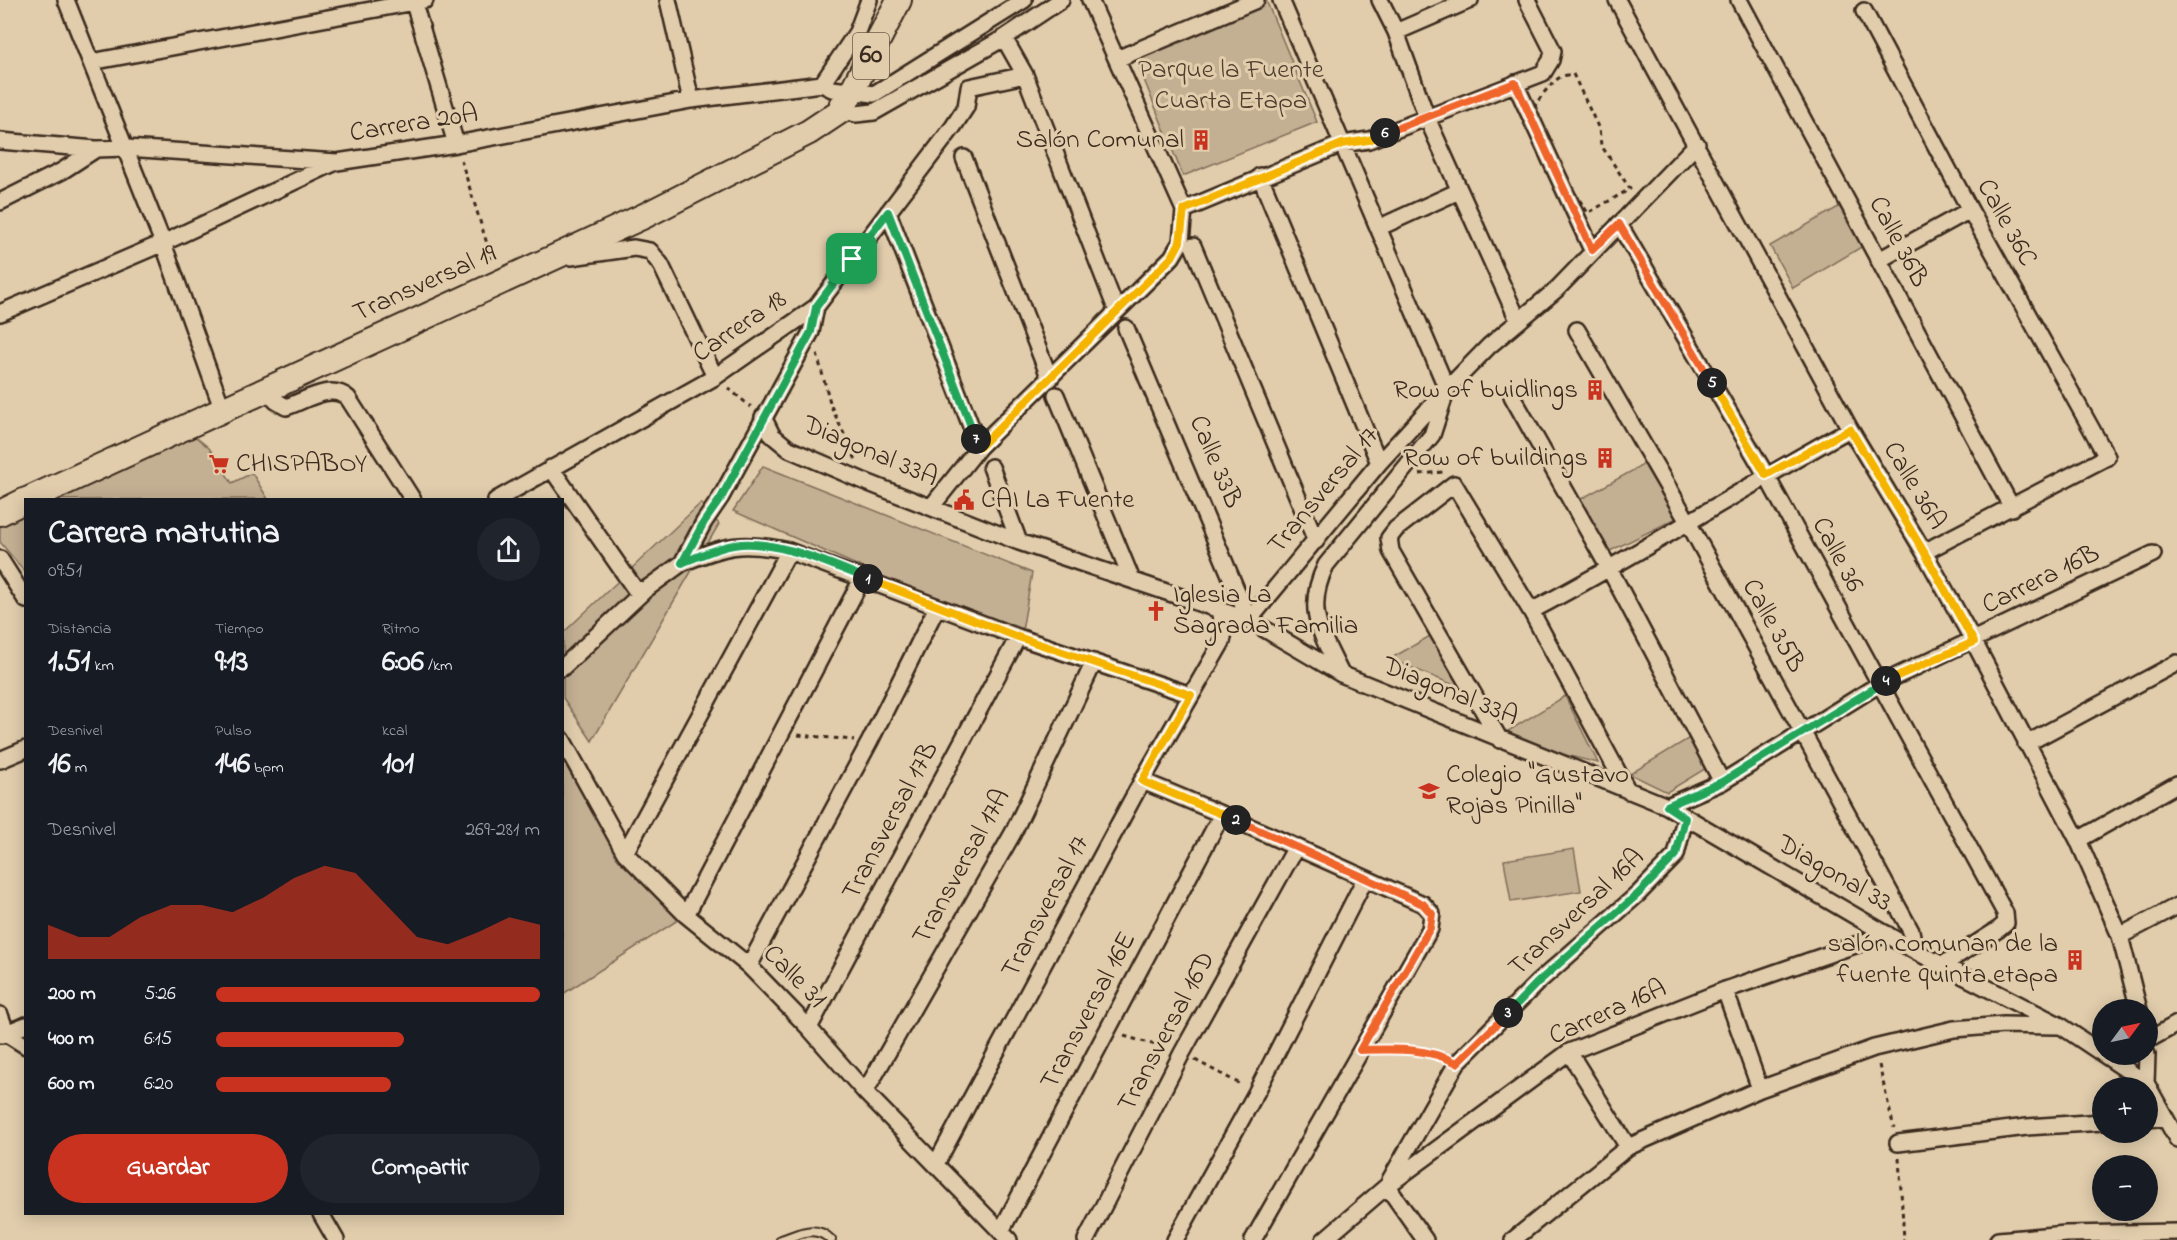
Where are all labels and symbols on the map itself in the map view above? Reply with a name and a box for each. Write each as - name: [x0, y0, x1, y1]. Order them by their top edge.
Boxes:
- road number: 60: [853, 33, 889, 79]
- park label: Parque la Fuente Cuarta Etapa: [1138, 51, 1325, 121]
- street label: Carrera 20A: [347, 95, 481, 153]
- pin: 6: [1370, 118, 1400, 148]
- place label: Salón Comunal: [1016, 121, 1184, 160]
- building icon: Salón Comunal: [1189, 128, 1213, 152]
- street label: Calle 36C: [1966, 172, 2046, 274]
- street label: Calle 36B: [1858, 189, 1938, 295]
- pin: [826, 233, 877, 284]
- street label: Transversal 19: [347, 235, 503, 333]
- street label: Carrera 18: [685, 281, 795, 373]
- pin: 5: [1697, 368, 1727, 398]
- place label: Row of buidlings: [1393, 371, 1578, 410]
- building icon: Row of buidlings: [1583, 378, 1607, 402]
- street label: Diagonal 33A: [795, 406, 944, 498]
- street label: Calle 33B: [1178, 409, 1252, 515]
- street label: Transversal 17: [1259, 419, 1389, 563]
- pin: 7: [961, 424, 991, 454]
- street label: Calle 36A: [1872, 434, 1956, 538]
- place label: Row of buildings: [1403, 439, 1588, 478]
- place label: CHISPABOY: [236, 445, 368, 484]
- building icon: Row of buildings: [1593, 446, 1617, 470]
- supermarket icon: CHISPABOY: [207, 452, 231, 476]
- place label: CAI La Fuente: [981, 481, 1135, 520]
- public building icon: CAI La Fuente: [952, 488, 976, 512]
- street label: Calle 36: [1801, 510, 1873, 600]
- street label: Carrera 16B: [1976, 535, 2106, 625]
- pin: 1: [853, 564, 883, 594]
- street label: Calle 35B: [1731, 572, 1815, 680]
- place label: Iglesia La Sagrada Familia: [1173, 576, 1358, 646]
- church icon: Iglesia La Sagrada Familia: [1144, 599, 1168, 623]
- street label: Diagonal 33A: [1375, 647, 1524, 737]
- pin: 4: [1871, 666, 1901, 696]
- street label: Transversal 17B: [833, 735, 949, 907]
- place label: Colegio "Gustavo Rojas Pinilla": [1446, 756, 1629, 826]
- school or university icon: Colegio "Gustavo Rojas Pinilla": [1417, 779, 1441, 803]
- street label: Transversal 17A: [903, 782, 1021, 952]
- pin: 2: [1221, 805, 1251, 835]
- street label: Diagonal 33: [1768, 825, 1899, 923]
- street label: Transversal 17: [992, 829, 1100, 985]
- street label: Transversal 16A: [1500, 839, 1654, 987]
- street label: Transversal 16E: [1031, 925, 1147, 1097]
- place label: salón comunan de la fuente quinta etapa: [1828, 925, 2058, 995]
- street label: Calle 31: [753, 936, 835, 1018]
- street label: Transversal 16D: [1108, 945, 1226, 1119]
- building icon: salón comunan de la fuente quinta etapa: [2063, 948, 2087, 972]
- street label: Carrera 16A: [1543, 970, 1673, 1056]
- pin: 3: [1493, 998, 1523, 1028]
- north arrow: [2092, 999, 2158, 1065]

